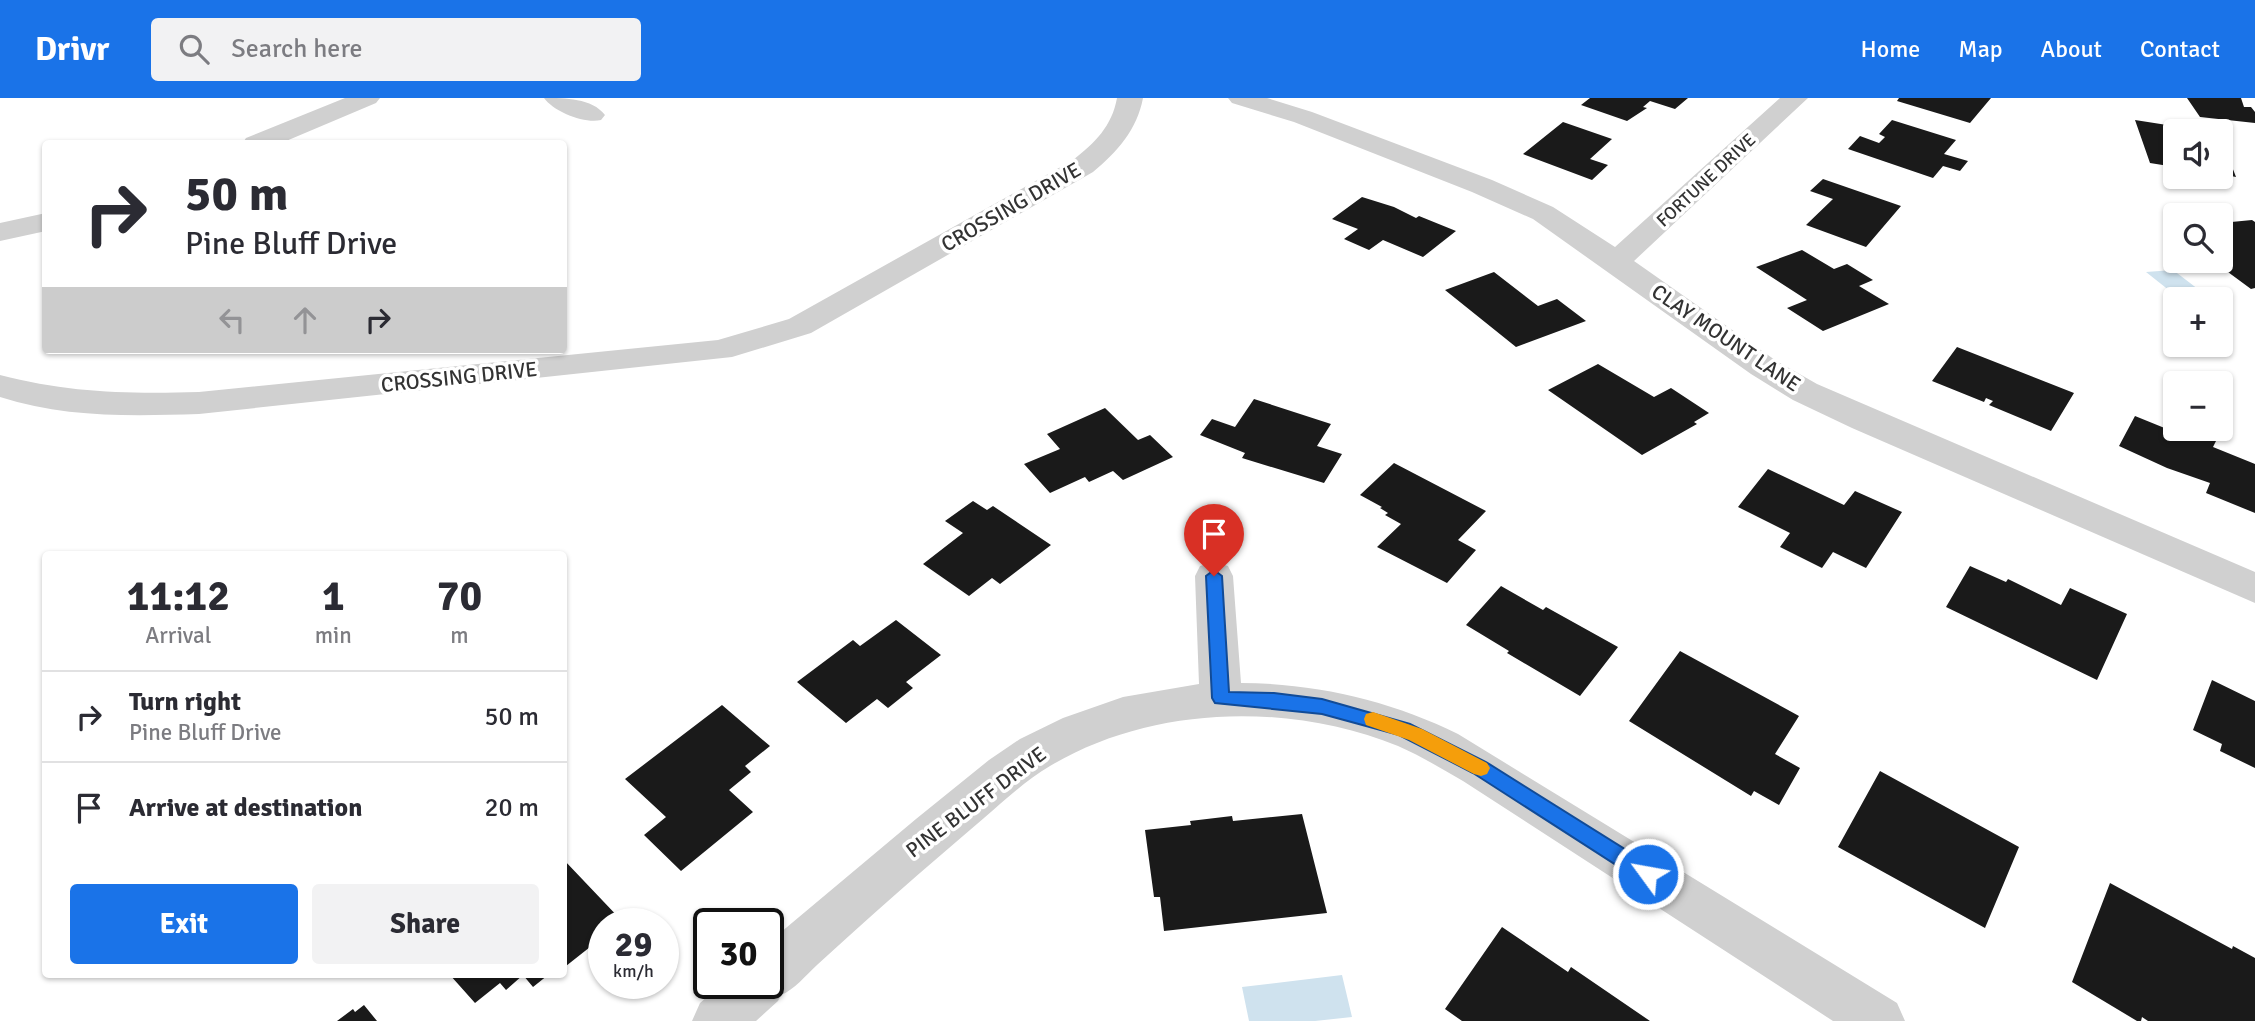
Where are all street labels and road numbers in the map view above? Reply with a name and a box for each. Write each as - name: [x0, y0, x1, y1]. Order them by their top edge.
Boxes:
- street label: FORTUNE DRIVE: [1652, 129, 1760, 231]
- street label: CROSSING DRIVE: [937, 156, 1085, 258]
- street label: CLAY MOUNT LANE: [1647, 279, 1805, 397]
- street label: CROSSING DRIVE: [380, 356, 538, 398]
- street label: PINE BLUFF DRIVE: [901, 741, 1051, 863]

